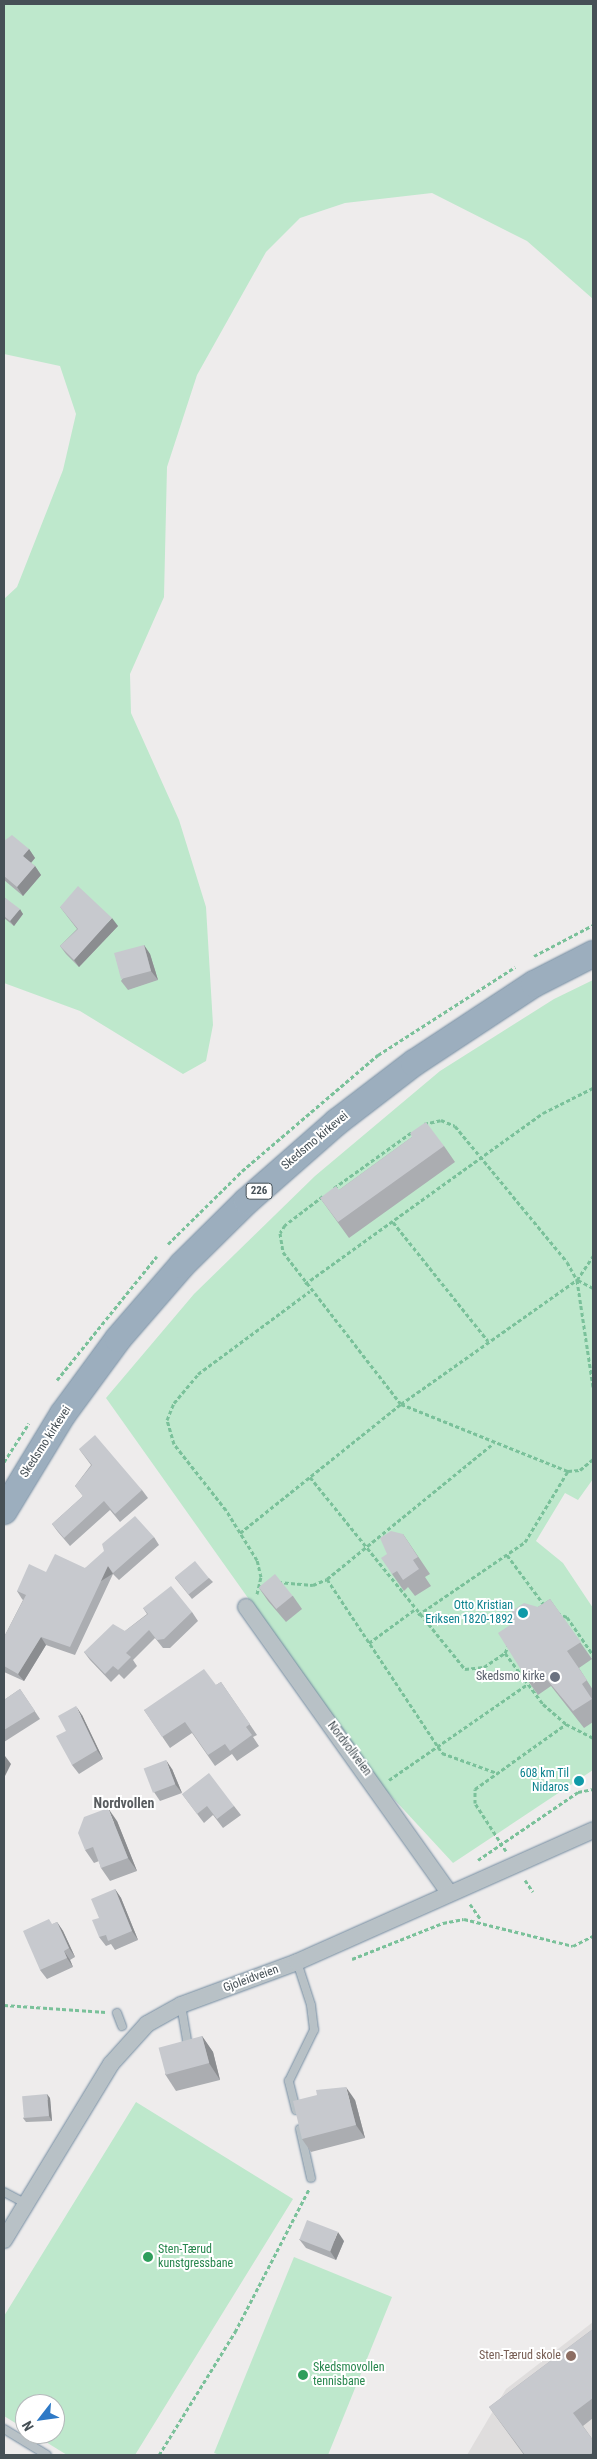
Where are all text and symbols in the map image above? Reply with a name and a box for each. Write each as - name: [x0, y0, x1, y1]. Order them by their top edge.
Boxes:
- street label: Skedsmo kirkevei: [279, 1109, 351, 1173]
- road number: 226: [245, 1182, 273, 1200]
- street label: Skedsmo kirkevei: [18, 1403, 74, 1481]
- place label: Otto Kristian Eriksen 1820-1892: [425, 1599, 513, 1627]
- marker: Otto Kristian Eriksen 1820-1892: [517, 1607, 529, 1619]
- place label: Skedsmo kirke: [476, 1670, 545, 1684]
- marker: Skedsmo kirke: [549, 1671, 561, 1683]
- street label: Nordvollveien: [324, 1719, 374, 1779]
- place label: 608 km Til Nidaros: [520, 1767, 569, 1795]
- marker: 608 km Til Nidaros: [573, 1775, 585, 1787]
- district label: Nordvollen: [94, 1795, 154, 1811]
- street label: Gjoleidveien: [221, 1962, 281, 1996]
- place label: Sten-Tærud kunstgressbane: [158, 2243, 233, 2271]
- marker: Sten-Tærud kunstgressbane: [142, 2251, 154, 2263]
- place label: Sten-Tærud skole: [479, 2349, 561, 2363]
- marker: Sten-Tærud skole: [565, 2350, 577, 2362]
- place label: Skedsmovollen tennisbane: [313, 2361, 385, 2389]
- marker: Skedsmovollen tennisbane: [297, 2369, 309, 2381]
- north arrow: [15, 2394, 65, 2444]
- text: N: [19, 2418, 37, 2434]

